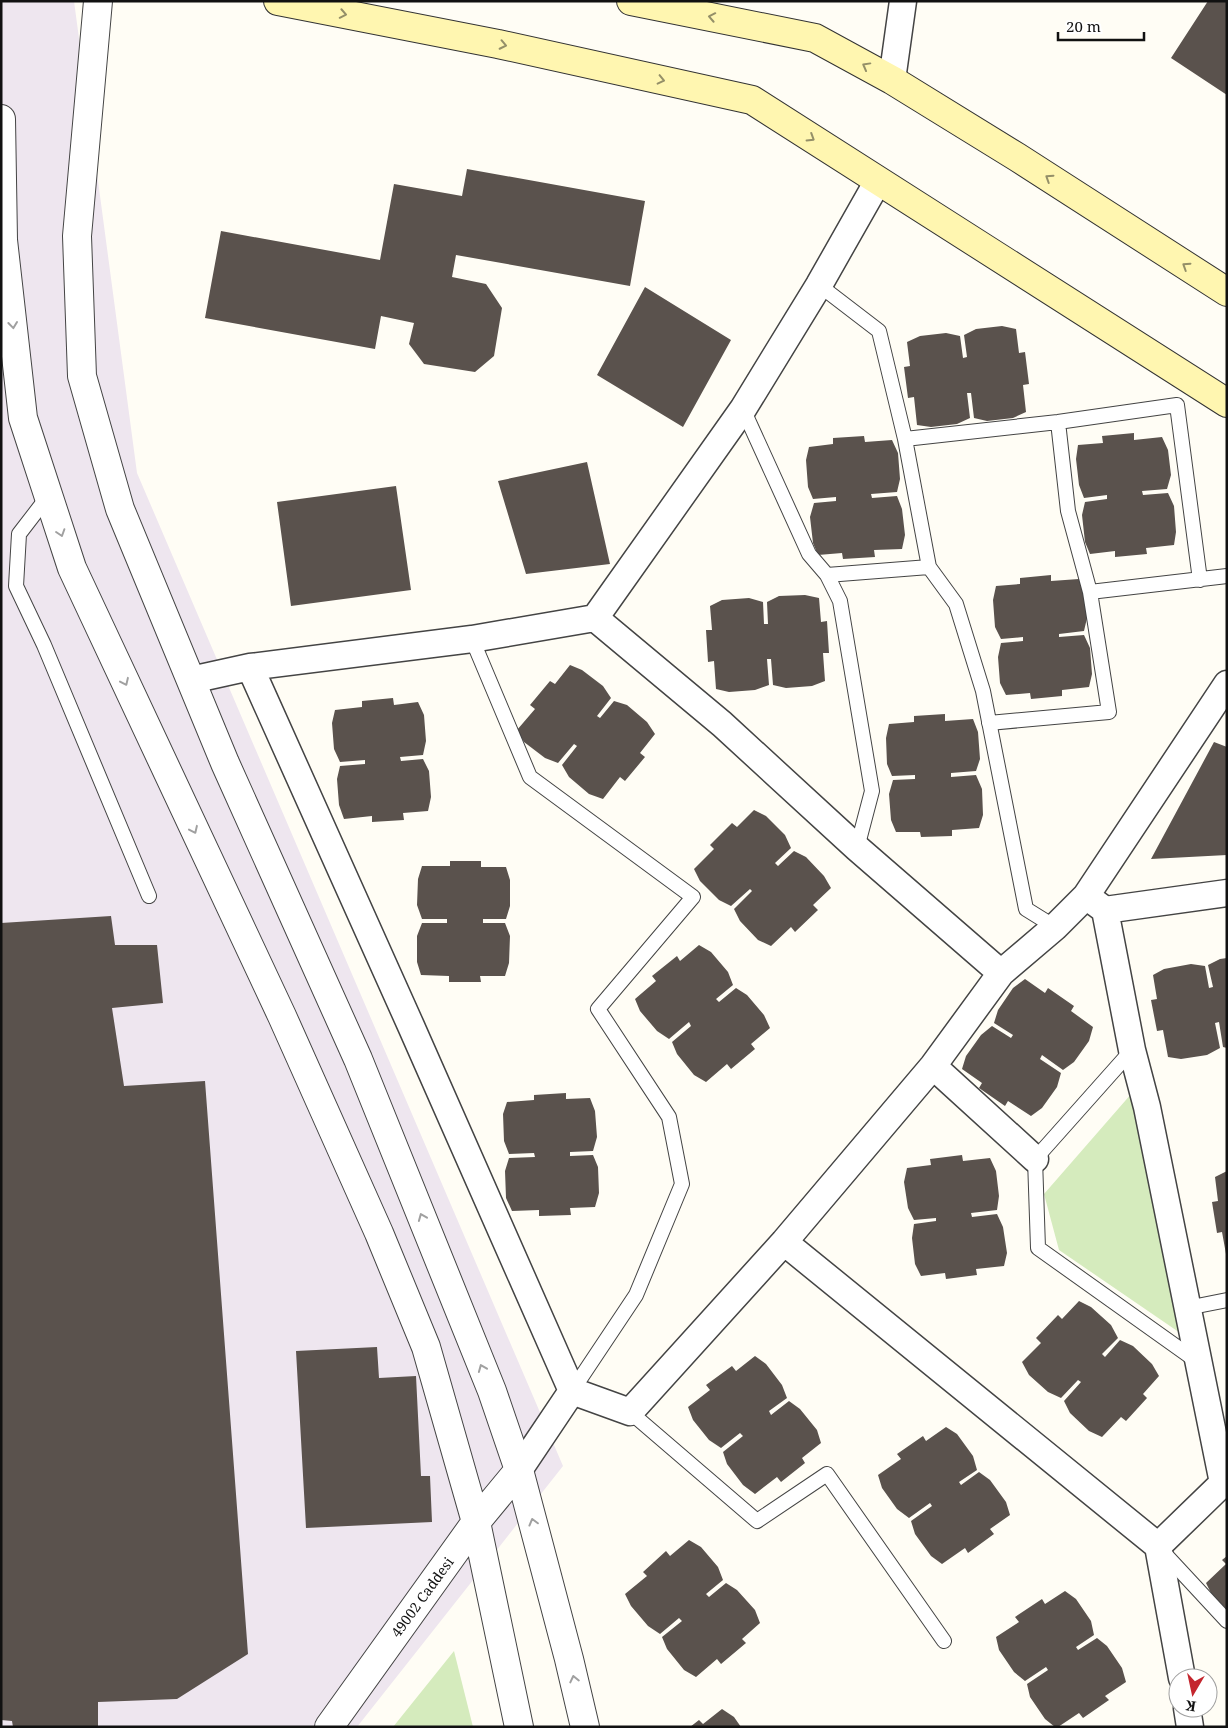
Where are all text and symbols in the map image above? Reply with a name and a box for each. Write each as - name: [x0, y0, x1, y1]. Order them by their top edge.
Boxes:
- one-way arrow: [339, 8, 348, 18]
- scale bar: [1058, 10, 1144, 42]
- one-way arrow: [708, 13, 717, 23]
- text: 20 m: [1066, 16, 1101, 36]
- one-way arrow: [498, 39, 507, 50]
- one-way arrow: [862, 62, 871, 72]
- one-way arrow: [657, 74, 666, 85]
- one-way arrow: [805, 132, 814, 141]
- one-way arrow: [1045, 175, 1054, 184]
- one-way arrow: [1182, 262, 1191, 272]
- one-way arrow: [7, 321, 18, 329]
- one-way arrow: [55, 529, 65, 537]
- one-way arrow: [119, 677, 130, 686]
- one-way arrow: [188, 825, 199, 834]
- one-way arrow: [417, 1213, 428, 1222]
- one-way arrow: [478, 1364, 489, 1373]
- one-way arrow: [528, 1517, 539, 1526]
- street label: 49002 Caddesi: [386, 1553, 458, 1641]
- north arrow: [1168, 1668, 1218, 1718]
- one-way arrow: [569, 1675, 580, 1684]
- text: K: [1184, 1696, 1197, 1717]

